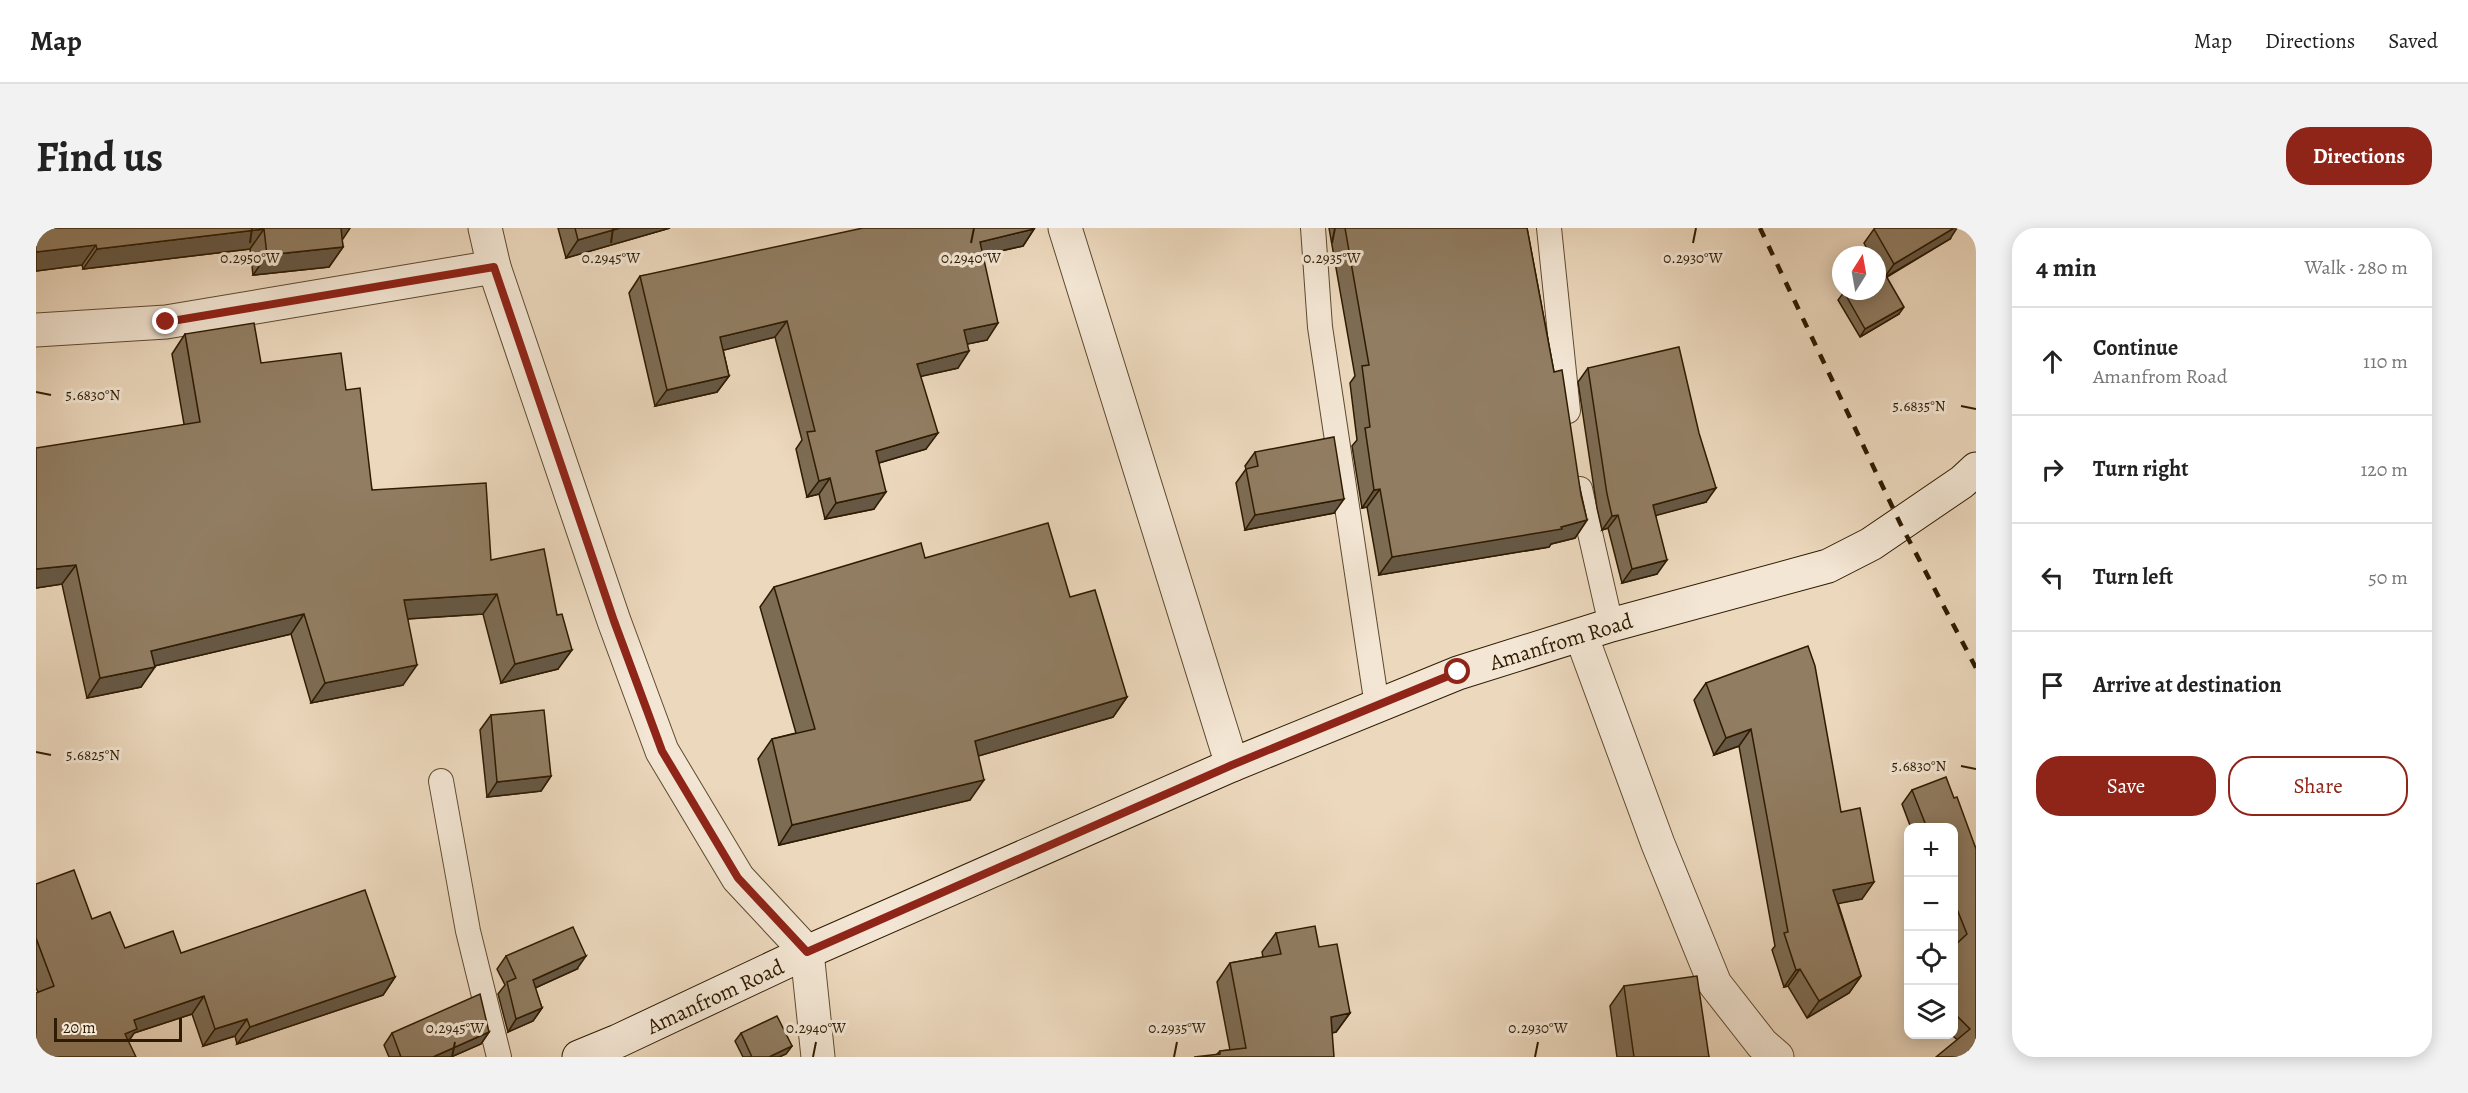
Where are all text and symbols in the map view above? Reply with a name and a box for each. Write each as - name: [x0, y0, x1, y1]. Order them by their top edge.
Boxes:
- text: Map: [30, 22, 82, 60]
- text: Map: [2194, 27, 2232, 55]
- text: Directions: [2265, 27, 2355, 55]
- text: Saved: [2388, 27, 2438, 55]
- button: Directions: [2286, 127, 2432, 185]
- text: Find us: [36, 128, 163, 185]
- north arrow: [1832, 246, 1886, 300]
- text: 0.2950°W: [220, 248, 280, 268]
- text: 0.2945°W: [582, 248, 640, 268]
- text: 0.2940°W: [941, 248, 1001, 268]
- text: 0.2935°W: [1303, 248, 1361, 268]
- text: 0.2930°W: [1663, 248, 1723, 268]
- text: 4 min: [2036, 250, 2097, 285]
- text: Walk · 280 m: [2304, 254, 2408, 281]
- route end: [152, 308, 178, 334]
- text: Continue: [2093, 333, 2178, 363]
- icon: ahead: [2036, 345, 2069, 378]
- text: 110 m: [2363, 348, 2408, 375]
- text: Amanfrom Road: [2093, 363, 2227, 390]
- text: 5.6830°N: [66, 385, 121, 405]
- text: 5.6835°N: [1892, 396, 1946, 416]
- icon: right: [2036, 453, 2069, 486]
- text: Turn right: [2093, 454, 2189, 484]
- text: 120 m: [2360, 456, 2408, 483]
- icon: left: [2036, 561, 2069, 594]
- text: Turn left: [2093, 562, 2173, 592]
- text: 50 m: [2368, 564, 2408, 591]
- street label: Amanfrom Road: [1485, 606, 1637, 678]
- route start: [1444, 658, 1470, 684]
- icon: arrive: [2036, 669, 2069, 702]
- text: Arrive at destination: [2093, 670, 2282, 700]
- text: 5.6825°N: [66, 745, 120, 765]
- text: 5.6830°N: [1892, 756, 1947, 776]
- button: Save: [2036, 756, 2216, 816]
- button: Share: [2228, 756, 2408, 816]
- map controls: [1904, 823, 1958, 1039]
- button: +: [1904, 823, 1958, 877]
- button: −: [1904, 877, 1958, 931]
- button: locate: [1904, 931, 1958, 985]
- street label: Amanfrom Road: [641, 952, 789, 1042]
- button: layers: [1904, 985, 1958, 1039]
- scale bar: [54, 1015, 182, 1042]
- text: 20 m: [63, 1017, 96, 1039]
- text: 0.2945°W: [426, 1018, 484, 1038]
- text: 0.2940°W: [786, 1018, 846, 1038]
- text: 0.2935°W: [1148, 1018, 1206, 1038]
- text: 0.2930°W: [1508, 1018, 1568, 1038]

